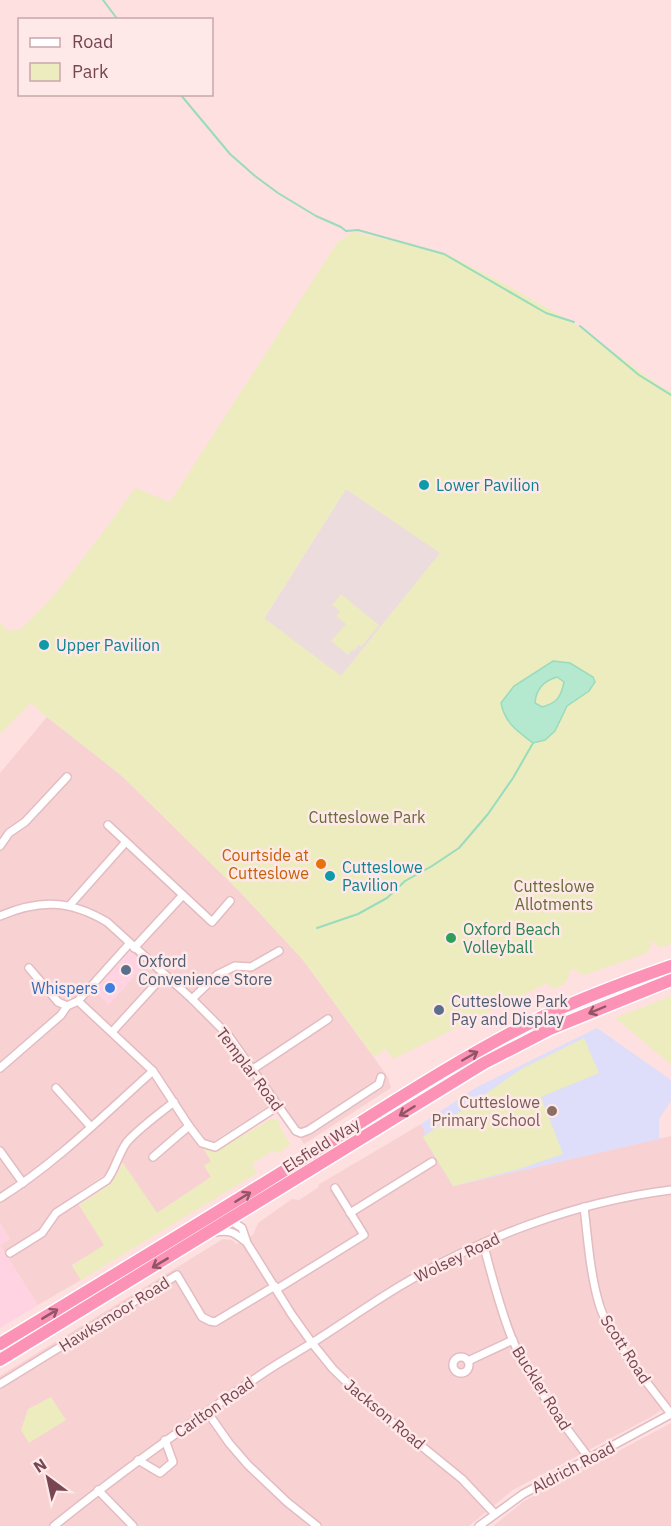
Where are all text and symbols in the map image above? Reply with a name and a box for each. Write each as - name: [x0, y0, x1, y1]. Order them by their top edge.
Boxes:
- legend: [18, 18, 213, 96]
- text: Road: [72, 30, 113, 53]
- text: Park: [72, 60, 109, 83]
- place label: Lower Pavilion: [436, 475, 540, 495]
- marker: Lower Pavilion: [417, 478, 431, 492]
- place label: Upper Pavilion: [56, 635, 160, 655]
- marker: Upper Pavilion: [37, 638, 51, 652]
- park label: Cutteslowe Park: [308, 807, 426, 827]
- place label: Courtside at Cutteslowe: [222, 845, 309, 883]
- marker: Courtside at Cutteslowe: [314, 857, 328, 871]
- place label: Cutteslowe Pavilion: [342, 857, 423, 895]
- marker: Cutteslowe Pavilion: [323, 869, 337, 883]
- park label: Cutteslowe Allotments: [514, 876, 595, 914]
- place label: Oxford Beach Volleyball: [463, 919, 560, 957]
- marker: Oxford Beach Volleyball: [444, 931, 458, 945]
- place label: Oxford Convenience Store: [138, 951, 272, 989]
- marker: Oxford Convenience Store: [119, 963, 133, 977]
- place label: Whispers: [31, 978, 98, 998]
- marker: Whispers: [103, 981, 117, 995]
- place label: Cutteslowe Park Pay and Display: [451, 991, 569, 1029]
- marker: Cutteslowe Park Pay and Display: [432, 1003, 446, 1017]
- one-way arrow: [588, 1004, 606, 1016]
- street label: Templar Road: [212, 1023, 288, 1115]
- one-way arrow: [462, 1050, 479, 1062]
- place label: Cutteslowe Primary School: [432, 1092, 540, 1130]
- marker: Cutteslowe Primary School: [545, 1104, 559, 1118]
- one-way arrow: [399, 1106, 416, 1118]
- street label: Elsfield Way: [279, 1113, 363, 1177]
- one-way arrow: [234, 1190, 251, 1203]
- street label: Wolsey Road: [411, 1228, 503, 1286]
- one-way arrow: [152, 1257, 169, 1269]
- street label: Hawksmoor Road: [55, 1272, 173, 1356]
- one-way arrow: [41, 1308, 58, 1320]
- street label: Scott Road: [596, 1311, 656, 1387]
- street label: Buckler Road: [508, 1342, 576, 1434]
- street label: Carlton Road: [170, 1372, 258, 1442]
- street label: Jackson Road: [340, 1374, 430, 1454]
- street label: Aldrich Road: [528, 1437, 618, 1497]
- north arrow: [18, 1448, 78, 1508]
- text: N: [30, 1454, 50, 1477]

